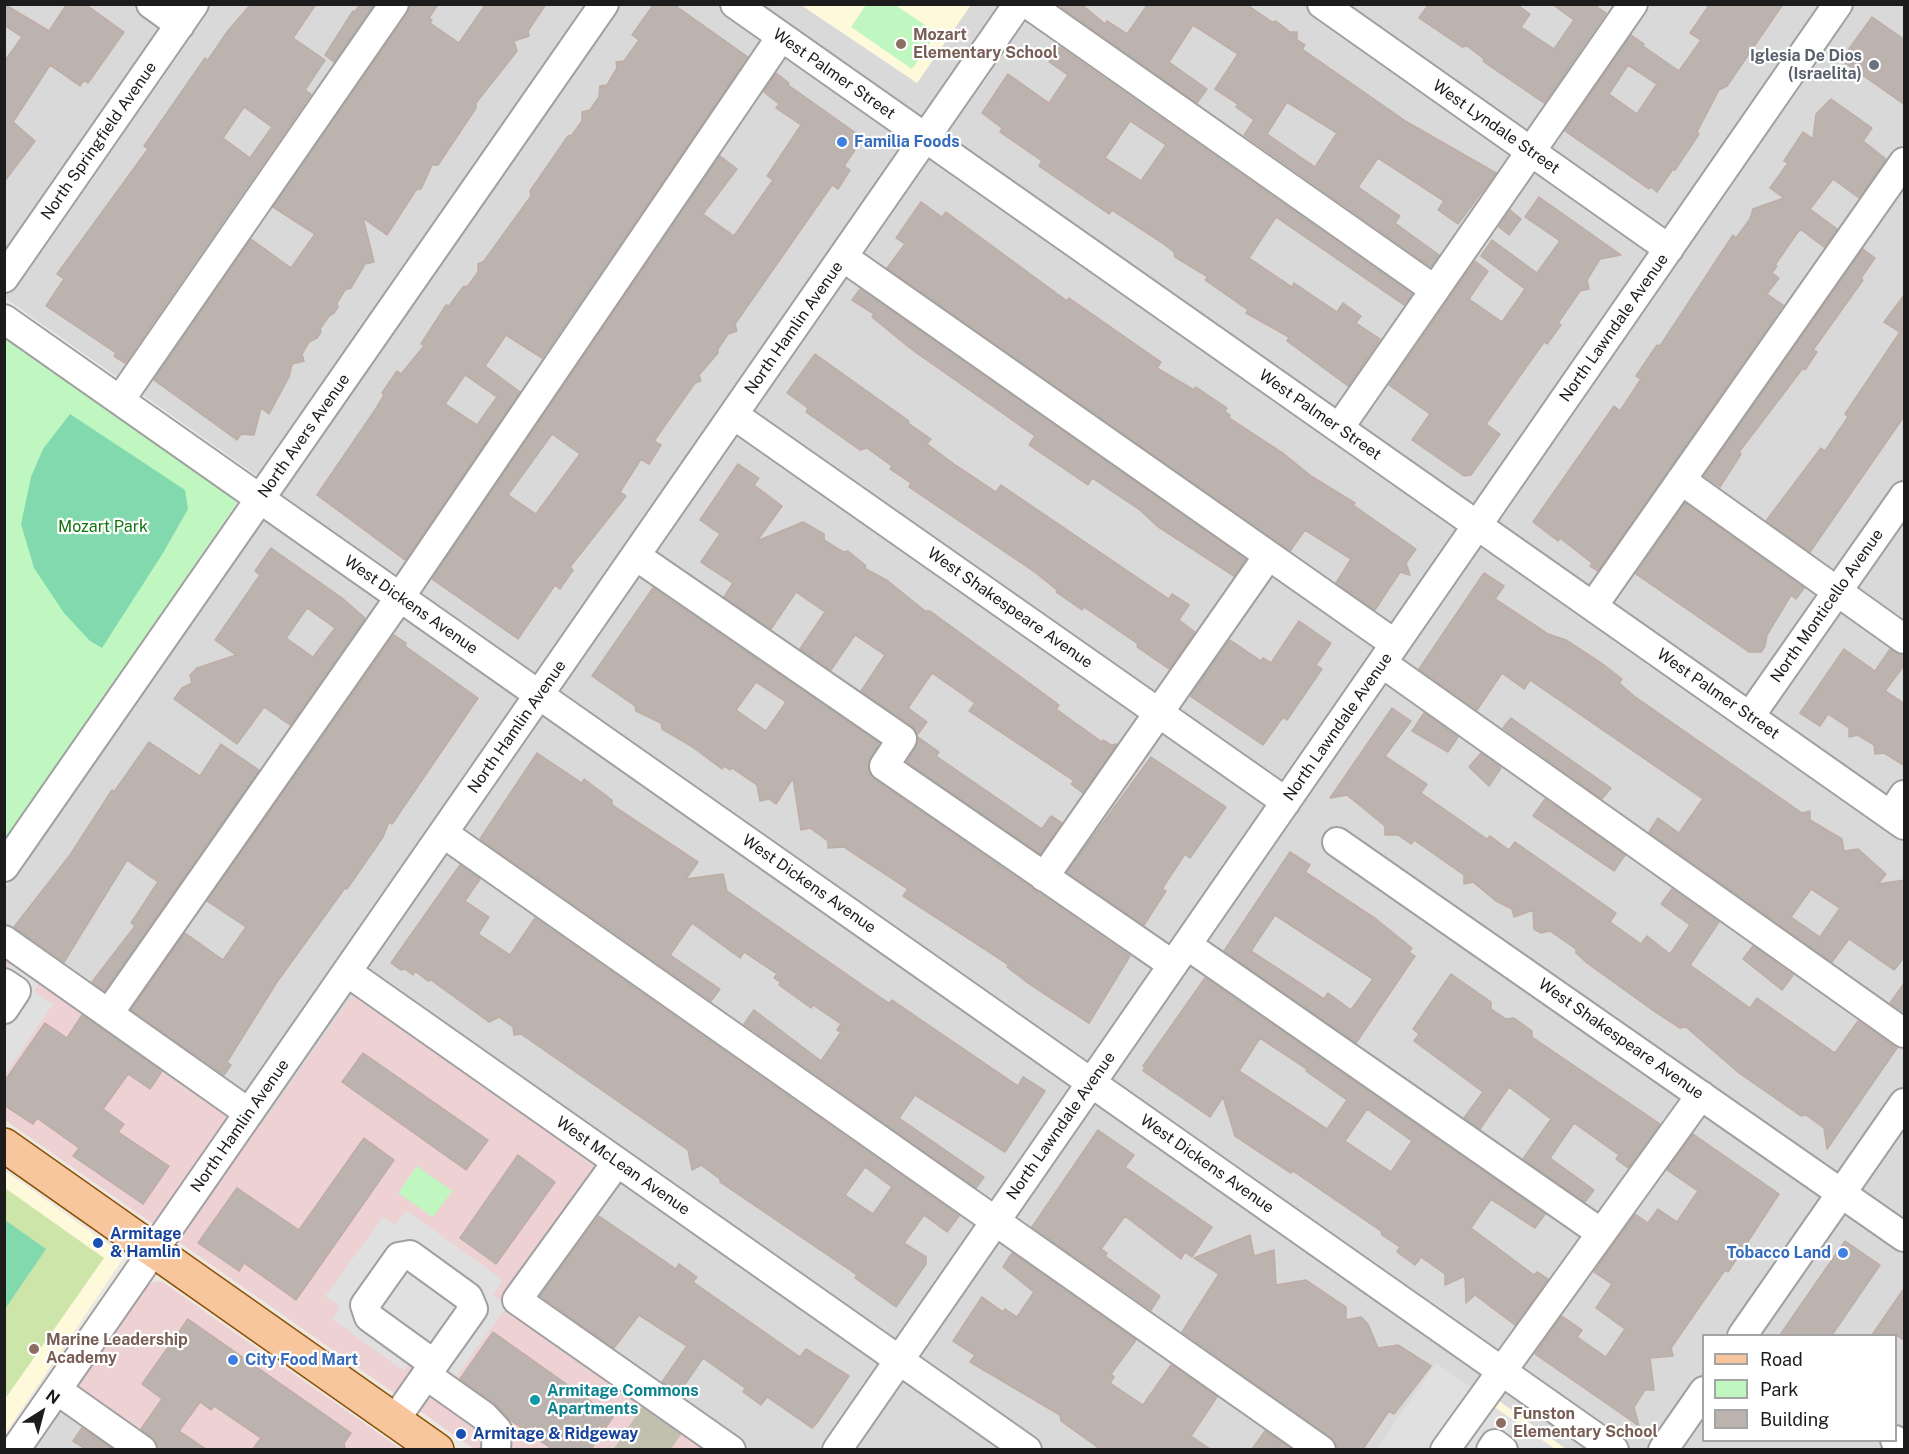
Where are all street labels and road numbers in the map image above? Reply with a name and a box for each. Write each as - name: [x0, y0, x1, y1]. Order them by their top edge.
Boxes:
- street label: West Palmer Street: [769, 25, 899, 123]
- street label: North Springfield Avenue: [37, 58, 161, 224]
- street label: West Lyndale Street: [1429, 76, 1563, 178]
- street label: North Lawndale Avenue: [1556, 250, 1672, 406]
- street label: North Hamlin Avenue: [741, 258, 847, 398]
- street label: West Palmer Street: [1255, 366, 1385, 464]
- street label: North Avers Avenue: [254, 370, 354, 502]
- street label: North Monticello Avenue: [1767, 525, 1887, 687]
- street label: West Shakespeare Avenue: [924, 544, 1096, 672]
- street label: West Dickens Avenue: [340, 552, 482, 658]
- street label: West Palmer Street: [1653, 645, 1783, 743]
- street label: North Lawndale Avenue: [1280, 649, 1396, 805]
- street label: North Hamlin Avenue: [464, 657, 570, 797]
- street label: West Dickens Avenue: [738, 831, 880, 937]
- street label: West Shakespeare Avenue: [1535, 975, 1707, 1103]
- street label: North Lawndale Avenue: [1003, 1048, 1119, 1204]
- street label: North Hamlin Avenue: [187, 1056, 293, 1196]
- street label: West Dickens Avenue: [1136, 1111, 1278, 1217]
- street label: West McLean Avenue: [552, 1113, 694, 1219]

